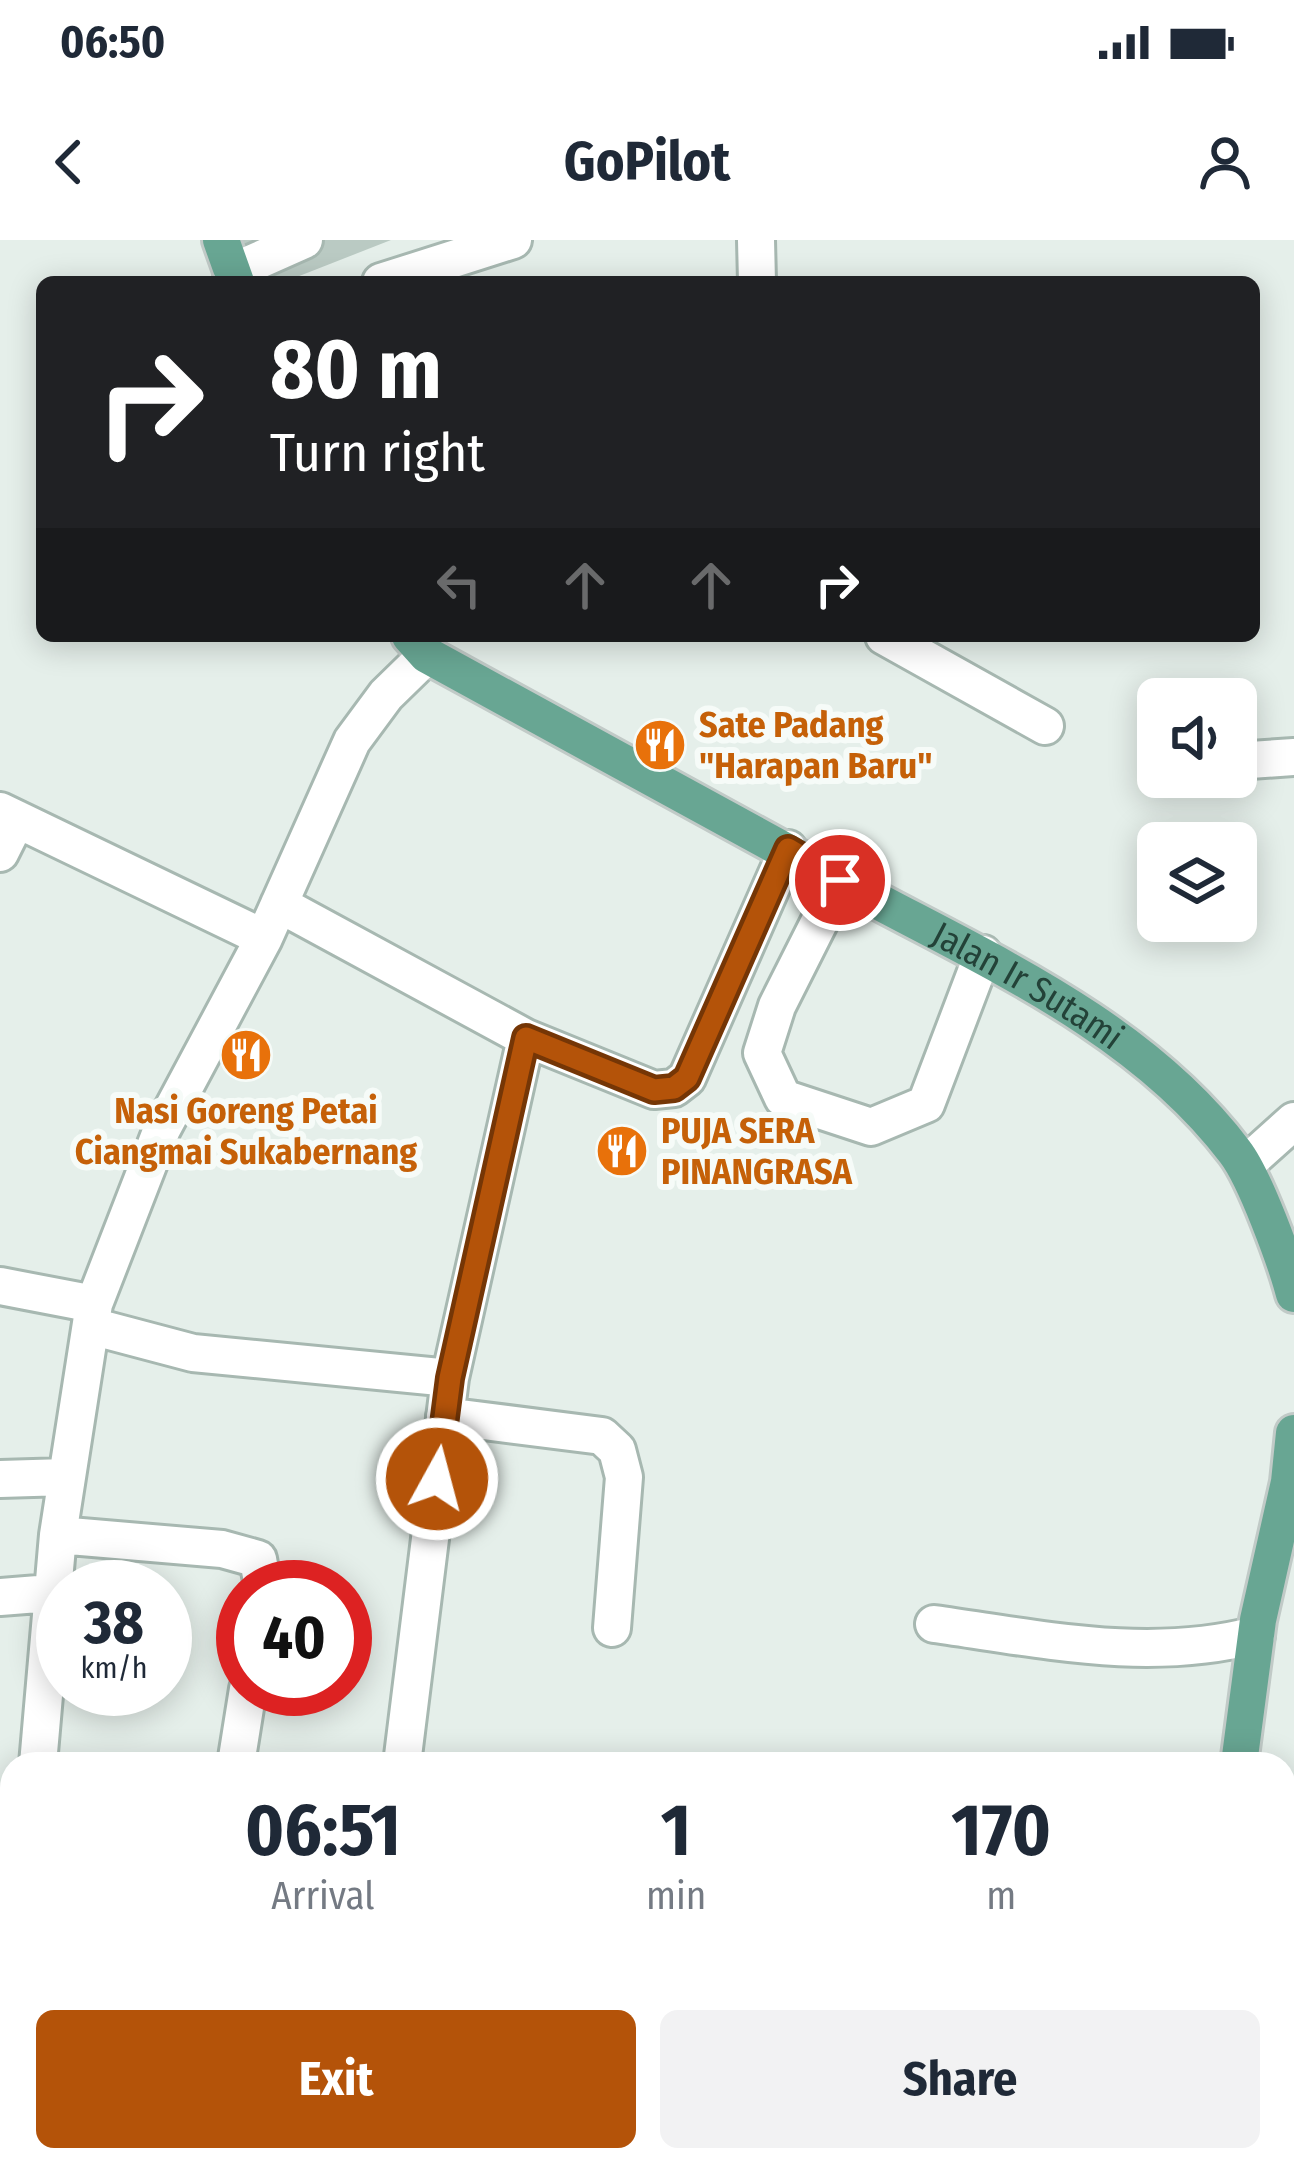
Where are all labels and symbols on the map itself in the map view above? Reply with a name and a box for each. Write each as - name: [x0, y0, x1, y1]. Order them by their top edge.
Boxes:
- place label: Sate Padang "Harapan Baru": [699, 703, 933, 788]
- restaurant icon: Sate Padang "Harapan Baru": [632, 717, 688, 773]
- pin: [789, 829, 891, 931]
- street label: Jalan Ir Sutami: [924, 912, 1132, 1059]
- restaurant icon: Nasi Goreng Petai Ciangmai Sukabernang: [218, 1027, 274, 1083]
- place label: Nasi Goreng Petai Ciangmai Sukabernang: [75, 1089, 417, 1174]
- place label: PUJA SERA PINANGRASA: [661, 1109, 852, 1194]
- restaurant icon: PUJA SERA PINANGRASA: [594, 1123, 650, 1179]
- position arrow: [374, 1416, 500, 1542]
- speed limit sign: 40: [216, 1560, 372, 1716]

